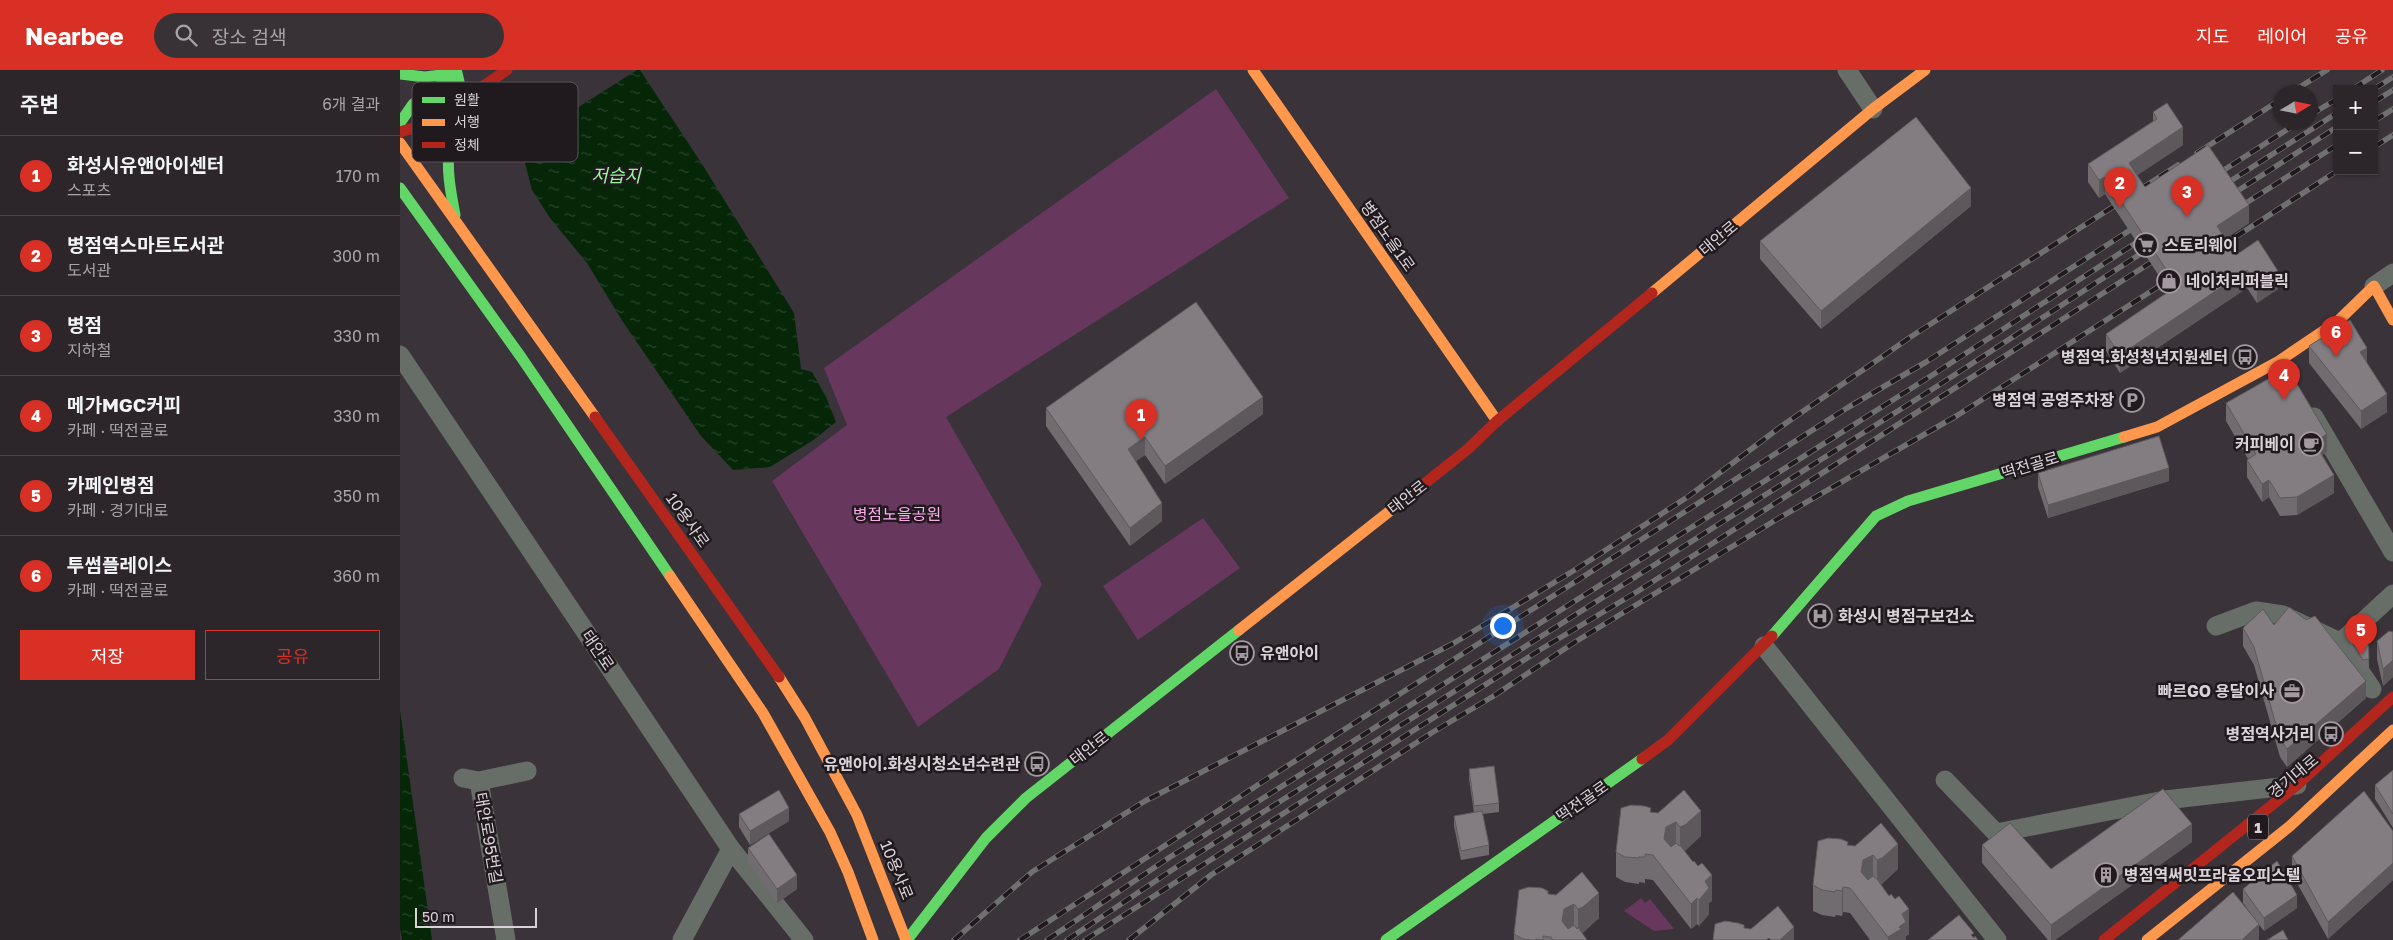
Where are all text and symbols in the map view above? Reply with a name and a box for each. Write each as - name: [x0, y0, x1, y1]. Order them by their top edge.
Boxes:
- search box: [154, 13, 504, 58]
- text: Nearbee: [25, 21, 124, 50]
- icon: search: [172, 21, 200, 49]
- text: 장소 검색: [212, 25, 286, 48]
- text: 지도: [2196, 25, 2229, 47]
- text: 레이어: [2257, 25, 2307, 47]
- text: 공유: [2335, 25, 2368, 47]
- legend: [412, 82, 578, 162]
- north arrow: [2273, 85, 2318, 130]
- map controls: [2333, 85, 2378, 175]
- button: +: [2333, 85, 2378, 130]
- text: 주변: [20, 91, 59, 117]
- text: 원활: [454, 91, 480, 108]
- text: 6개 결과: [322, 94, 380, 114]
- text: 서행: [454, 113, 480, 130]
- button: −: [2333, 130, 2378, 175]
- text: 정체: [454, 136, 480, 153]
- text: 화성시유앤아이센터: [67, 153, 224, 176]
- water label: 저습지: [591, 164, 642, 186]
- text: 1: [32, 166, 40, 186]
- text: 170 m: [336, 166, 380, 186]
- pin: 2: [2104, 167, 2136, 208]
- pin: 3: [2171, 176, 2203, 217]
- text: 스포츠: [67, 180, 111, 200]
- street label: 병점노을1로: [1356, 197, 1420, 275]
- street label: 태안로: [1695, 216, 1742, 260]
- supermarket icon: 스토리웨이: [2133, 232, 2159, 258]
- text: 병점역스마트도서관: [67, 233, 224, 256]
- place label: 스토리웨이: [2164, 235, 2238, 255]
- text: 2: [31, 246, 41, 266]
- text: 300 m: [333, 246, 380, 266]
- text: 도서관: [67, 260, 111, 280]
- shop icon: 네이처리퍼블릭: [2156, 268, 2182, 294]
- place label: 네이처리퍼블릭: [2186, 271, 2289, 291]
- text: 병점: [67, 313, 102, 336]
- pin: 6: [2320, 316, 2352, 357]
- text: 3: [31, 326, 41, 346]
- text: 330 m: [333, 326, 380, 346]
- text: 지하철: [67, 340, 111, 360]
- bus stop icon: 병점역.화성청년지원센터: [2232, 344, 2258, 370]
- place label: 병점역.화성청년지원센터: [2061, 347, 2228, 367]
- pin: 4: [2268, 359, 2300, 400]
- parking icon: 병점역 공영주차장: [2119, 387, 2145, 413]
- place label: 병점역 공영주차장: [1992, 390, 2114, 410]
- text: 메가MGC커피: [67, 393, 181, 416]
- pin: 1: [1125, 399, 1157, 440]
- text: 4: [31, 406, 41, 426]
- text: 330 m: [333, 406, 380, 426]
- text: 카페 · 떡전골로: [67, 420, 168, 440]
- cafe icon: 커피베이: [2298, 431, 2324, 457]
- place label: 커피베이: [2235, 434, 2294, 454]
- street label: 떡전골로: [1999, 447, 2061, 483]
- text: 카페인병점: [67, 473, 154, 496]
- street label: 태안로: [1383, 475, 1431, 518]
- text: 5: [31, 486, 41, 506]
- text: 350 m: [333, 486, 380, 506]
- street label: 10용사로: [662, 489, 714, 551]
- text: 카페 · 경기대로: [67, 500, 168, 520]
- park label: 병점노을공원: [853, 504, 941, 524]
- text: 투썸플레이스: [67, 553, 172, 576]
- text: 6: [31, 566, 41, 586]
- text: 360 m: [333, 566, 380, 586]
- text: 카페 · 떡전골로: [67, 580, 168, 600]
- hospital icon: 화성시 병점구보건소: [1807, 603, 1833, 629]
- place label: 화성시 병점구보건소: [1838, 606, 1975, 626]
- your location: [1490, 613, 1516, 639]
- pin: 5: [2345, 614, 2377, 655]
- street label: 태안로: [577, 626, 619, 674]
- button: 저장: [20, 630, 195, 680]
- button: 공유: [205, 630, 380, 680]
- bus stop icon: 유앤아이: [1229, 640, 1255, 666]
- place label: 유앤아이: [1260, 643, 1319, 663]
- office icon: 빠르GO 용달이사: [2279, 678, 2305, 704]
- place label: 빠르GO 용달이사: [2158, 681, 2274, 701]
- bus stop icon: 병점역사거리: [2318, 721, 2344, 747]
- place label: 병점역사거리: [2226, 724, 2314, 744]
- street label: 태안로: [1065, 726, 1113, 769]
- street label: 경기대로: [2264, 749, 2322, 803]
- bus stop icon: 유앤아이.화성시청소년수련관: [1024, 751, 1050, 777]
- place label: 유앤아이.화성시청소년수련관: [824, 754, 1020, 774]
- street label: 떡전골로: [1552, 776, 1612, 826]
- street label: 태안로95번길: [471, 791, 507, 885]
- road number: 1: [2248, 814, 2268, 840]
- street label: 10용사로: [876, 838, 918, 903]
- building icon: 병점역써밋프라움오피스텔: [2093, 862, 2119, 888]
- place label: 병점역써밋프라움오피스텔: [2124, 865, 2301, 885]
- scale bar: [415, 905, 538, 928]
- text: 50 m: [422, 908, 455, 925]

